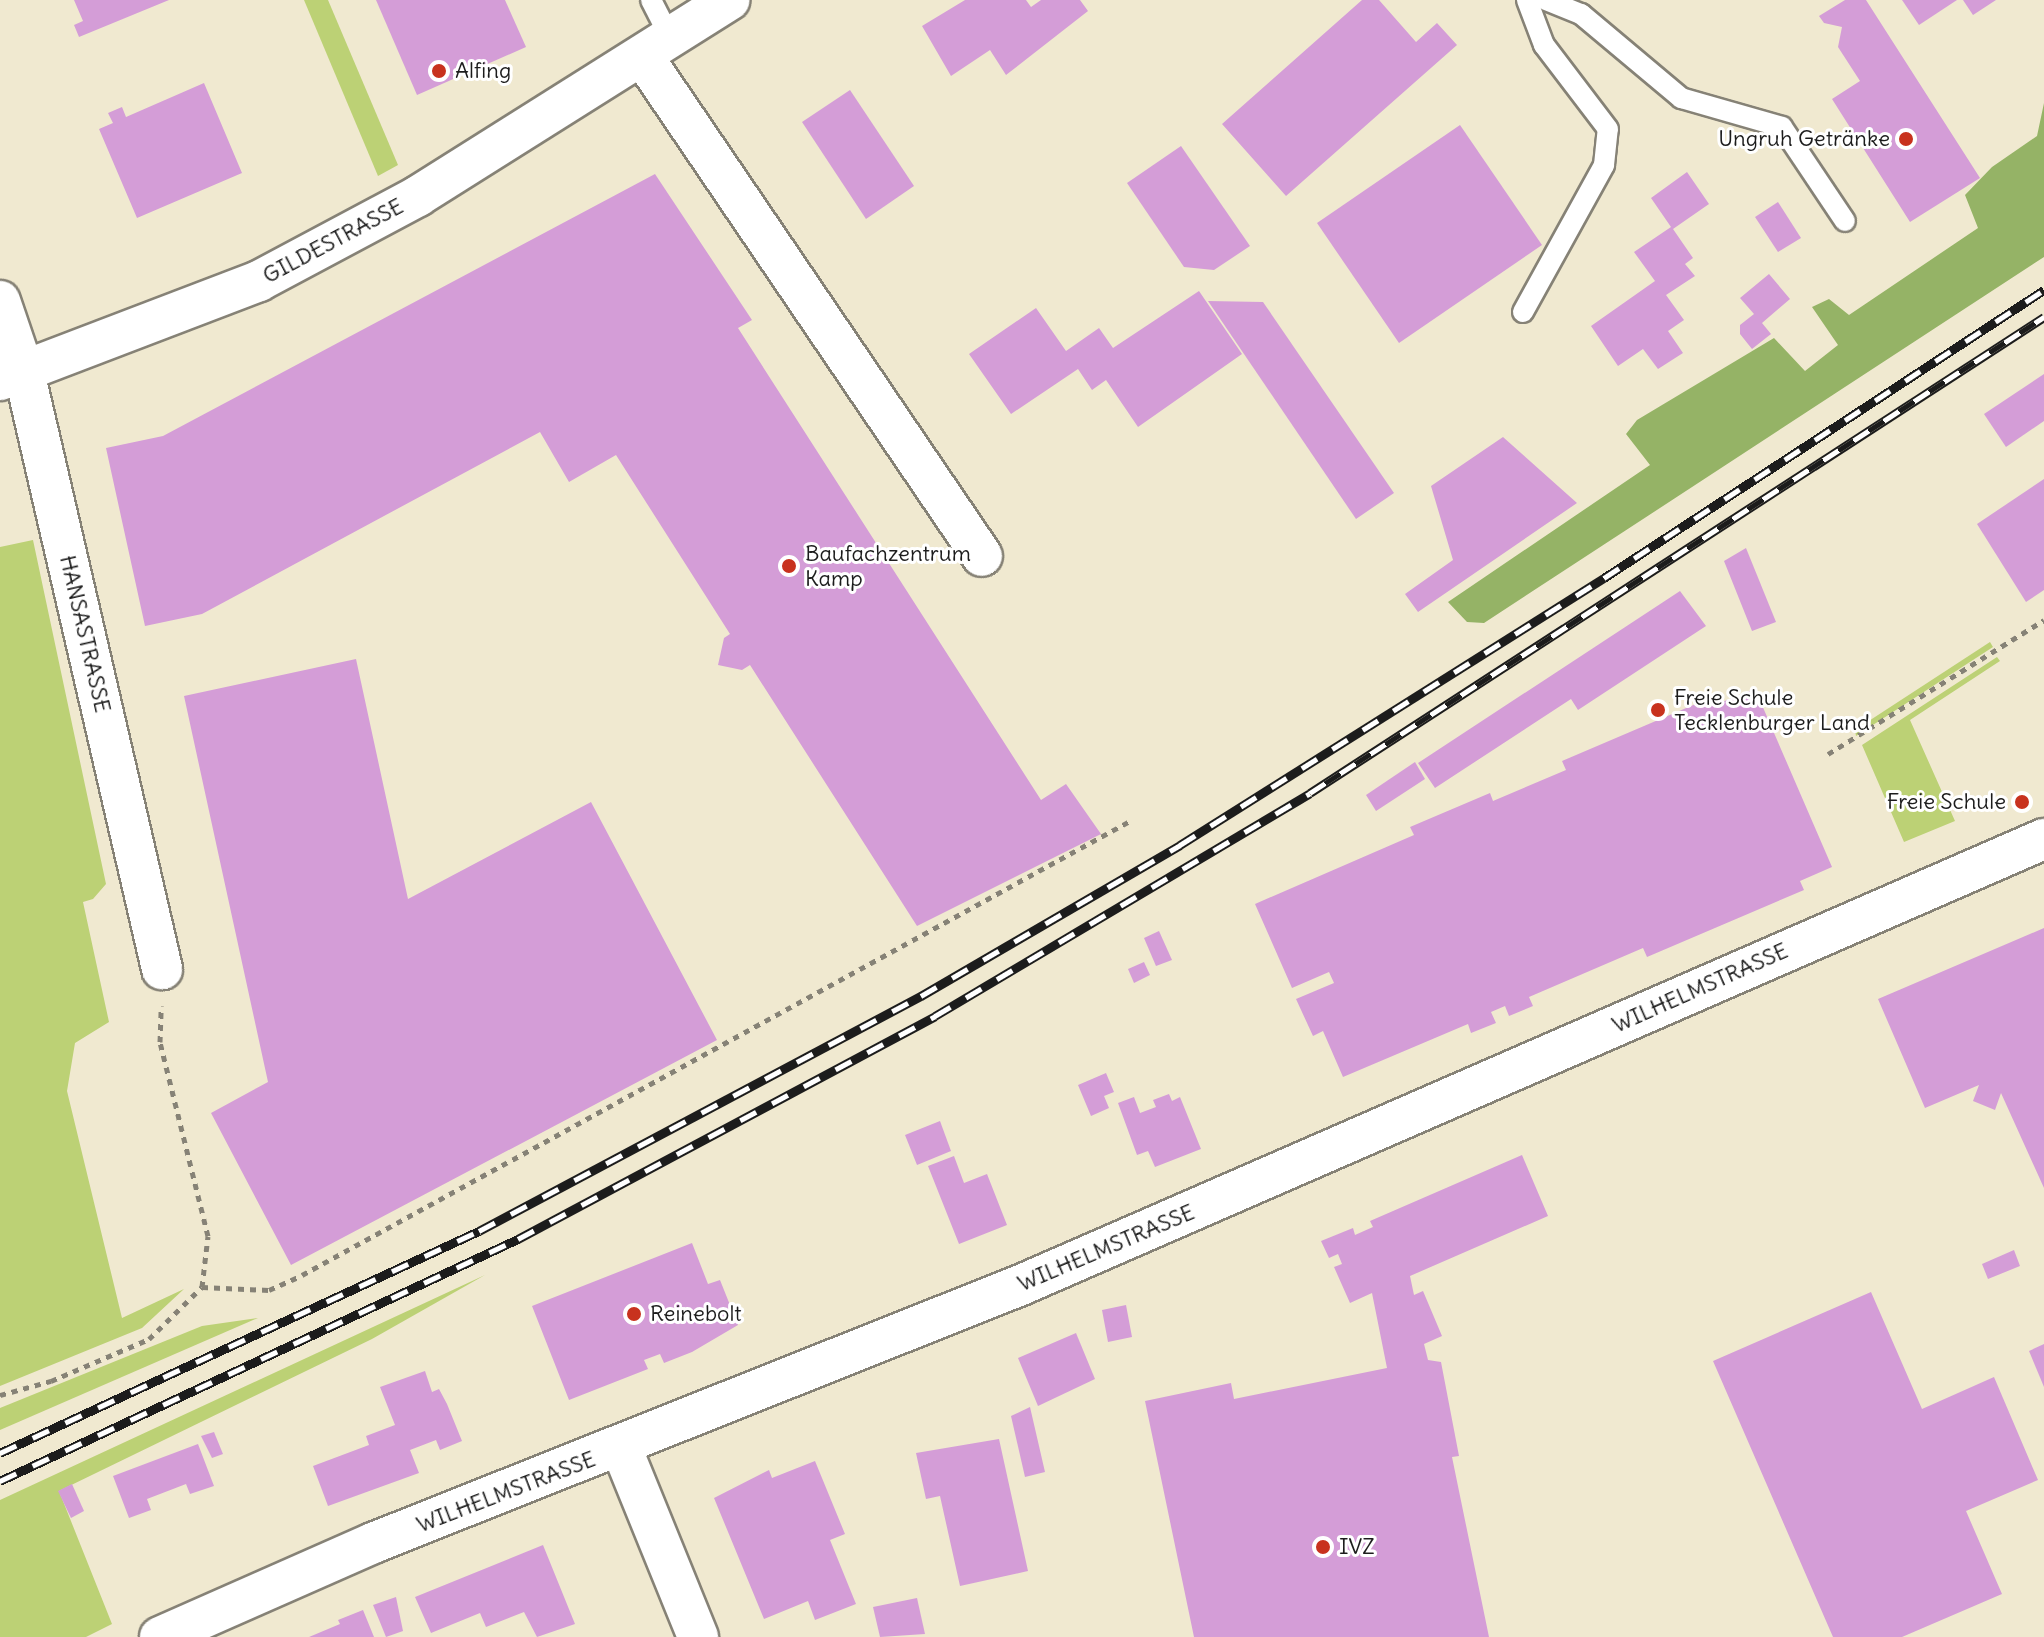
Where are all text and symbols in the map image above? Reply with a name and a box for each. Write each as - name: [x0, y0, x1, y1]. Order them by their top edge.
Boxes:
- place label: Alfing: [455, 58, 511, 84]
- marker: Alfing: [430, 62, 448, 80]
- place label: Ungruh Getränke: [1718, 126, 1890, 152]
- marker: Ungruh Getränke: [1897, 130, 1915, 148]
- street label: GILDESTRASSE: [258, 193, 408, 289]
- place label: Baufachzentrum Kamp: [805, 540, 971, 592]
- street label: HANSASTRASSE: [54, 553, 116, 715]
- marker: Baufachzentrum Kamp: [780, 557, 798, 575]
- place label: Freie Schule Tecklenburger Land: [1674, 684, 1870, 736]
- marker: Freie Schule Tecklenburger Land: [1649, 701, 1667, 719]
- place label: Freie Schule: [1887, 789, 2006, 815]
- marker: Freie Schule: [2013, 793, 2031, 811]
- street label: WILHELMSTRASSE: [1608, 937, 1792, 1039]
- street label: WILHELMSTRASSE: [1014, 1199, 1198, 1297]
- place label: Reinebolt: [650, 1301, 742, 1327]
- marker: Reinebolt: [625, 1305, 643, 1323]
- street label: WILHELMSTRASSE: [413, 1446, 599, 1538]
- place label: IVZ: [1339, 1534, 1375, 1560]
- marker: IVZ: [1314, 1538, 1332, 1556]

